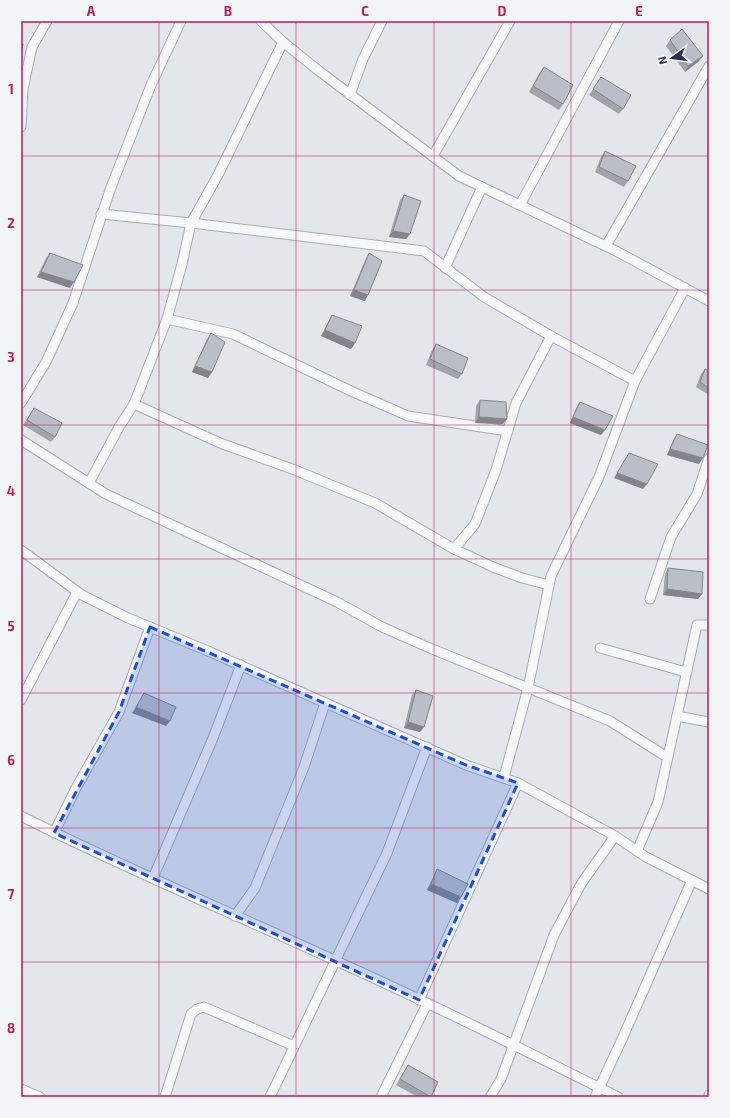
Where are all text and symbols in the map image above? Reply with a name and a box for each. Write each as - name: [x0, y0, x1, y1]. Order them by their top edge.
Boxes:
- text: A: [87, 3, 96, 19]
- text: B: [224, 3, 232, 19]
- text: C: [361, 3, 369, 19]
- text: D: [498, 3, 507, 19]
- text: E: [635, 3, 643, 19]
- north arrow: [652, 38, 692, 78]
- text: N: [655, 55, 669, 66]
- text: 1: [8, 81, 14, 97]
- text: 2: [7, 215, 15, 231]
- text: 3: [7, 349, 15, 365]
- text: 4: [7, 483, 15, 499]
- text: 5: [7, 618, 15, 634]
- text: 6: [7, 752, 15, 768]
- text: 7: [8, 886, 15, 902]
- text: 8: [7, 1020, 15, 1036]

